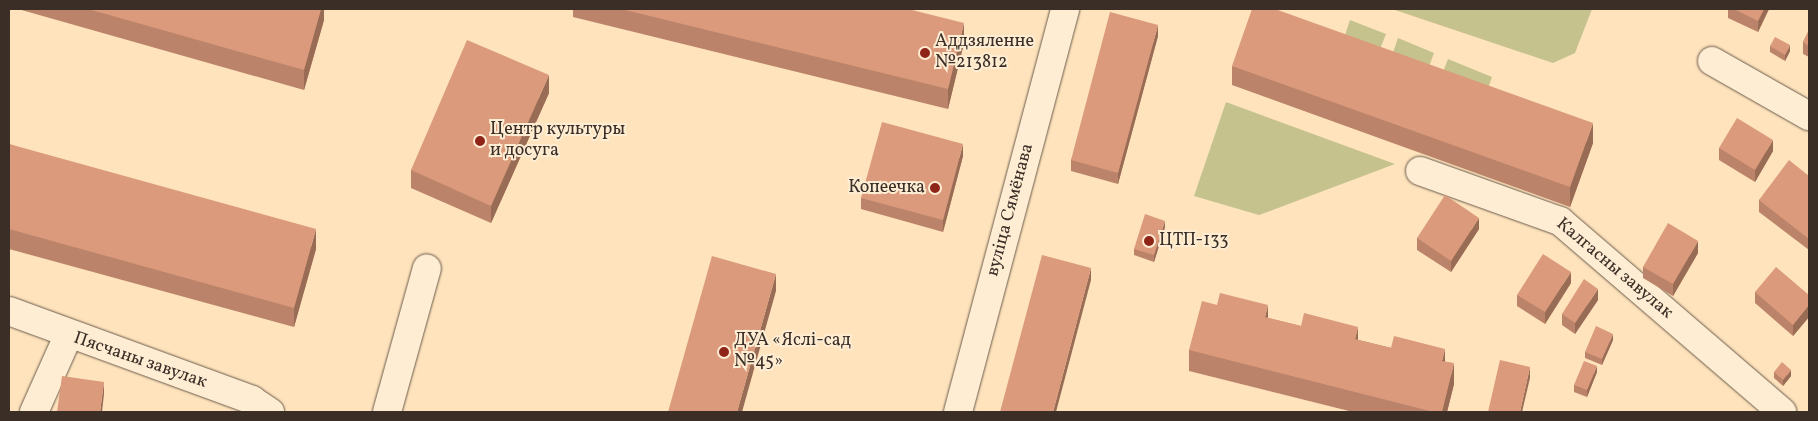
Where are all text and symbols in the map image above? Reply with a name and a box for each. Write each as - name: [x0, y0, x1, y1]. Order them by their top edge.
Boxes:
- place label: Аддзяленне №213812: [935, 32, 1034, 74]
- marker: Аддзяленне №213812: [919, 47, 931, 59]
- place label: Центр культуры и досуга: [490, 120, 625, 162]
- marker: Центр культуры и досуга: [474, 135, 486, 147]
- street label: вуліца Сямёнава: [983, 141, 1039, 279]
- place label: Копеечка: [848, 177, 925, 199]
- marker: Копеечка: [929, 182, 941, 194]
- street label: Калгасны завулак: [1551, 214, 1677, 324]
- place label: ЦТП-133: [1159, 230, 1228, 252]
- marker: ЦТП-133: [1143, 235, 1155, 247]
- street label: Пясчаны завулак: [70, 328, 210, 394]
- place label: ДУА «Яслі-сад №45»: [734, 331, 851, 374]
- marker: ДУА «Яслі-сад №45»: [718, 346, 730, 358]

